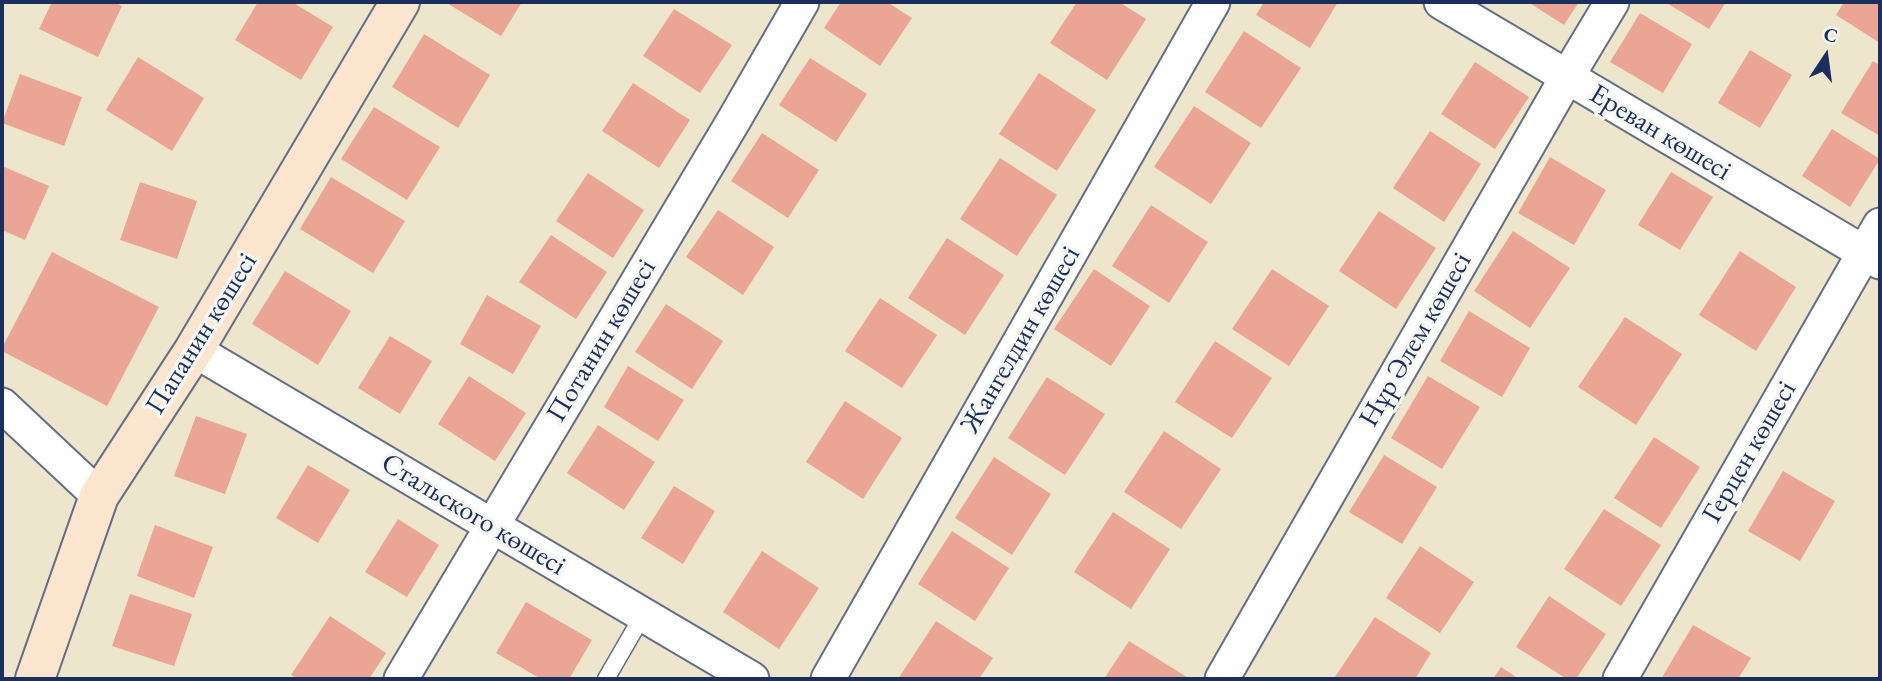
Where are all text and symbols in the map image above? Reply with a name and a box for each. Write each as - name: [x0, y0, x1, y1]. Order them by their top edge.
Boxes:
- north arrow: [1791, 21, 1861, 91]
- text: С: [1821, 21, 1840, 49]
- street label: Ереван көшесі: [1583, 78, 1737, 188]
- street label: Жангелдин көшесі: [954, 241, 1088, 439]
- street label: Папанин көшесі: [139, 247, 265, 421]
- street label: Нұр Әлем көшесі: [1353, 247, 1479, 433]
- street label: Потанин көшесі: [540, 253, 664, 429]
- street label: Герцен көшесі: [1696, 375, 1804, 529]
- street label: Стальского көшесі: [375, 447, 571, 583]

